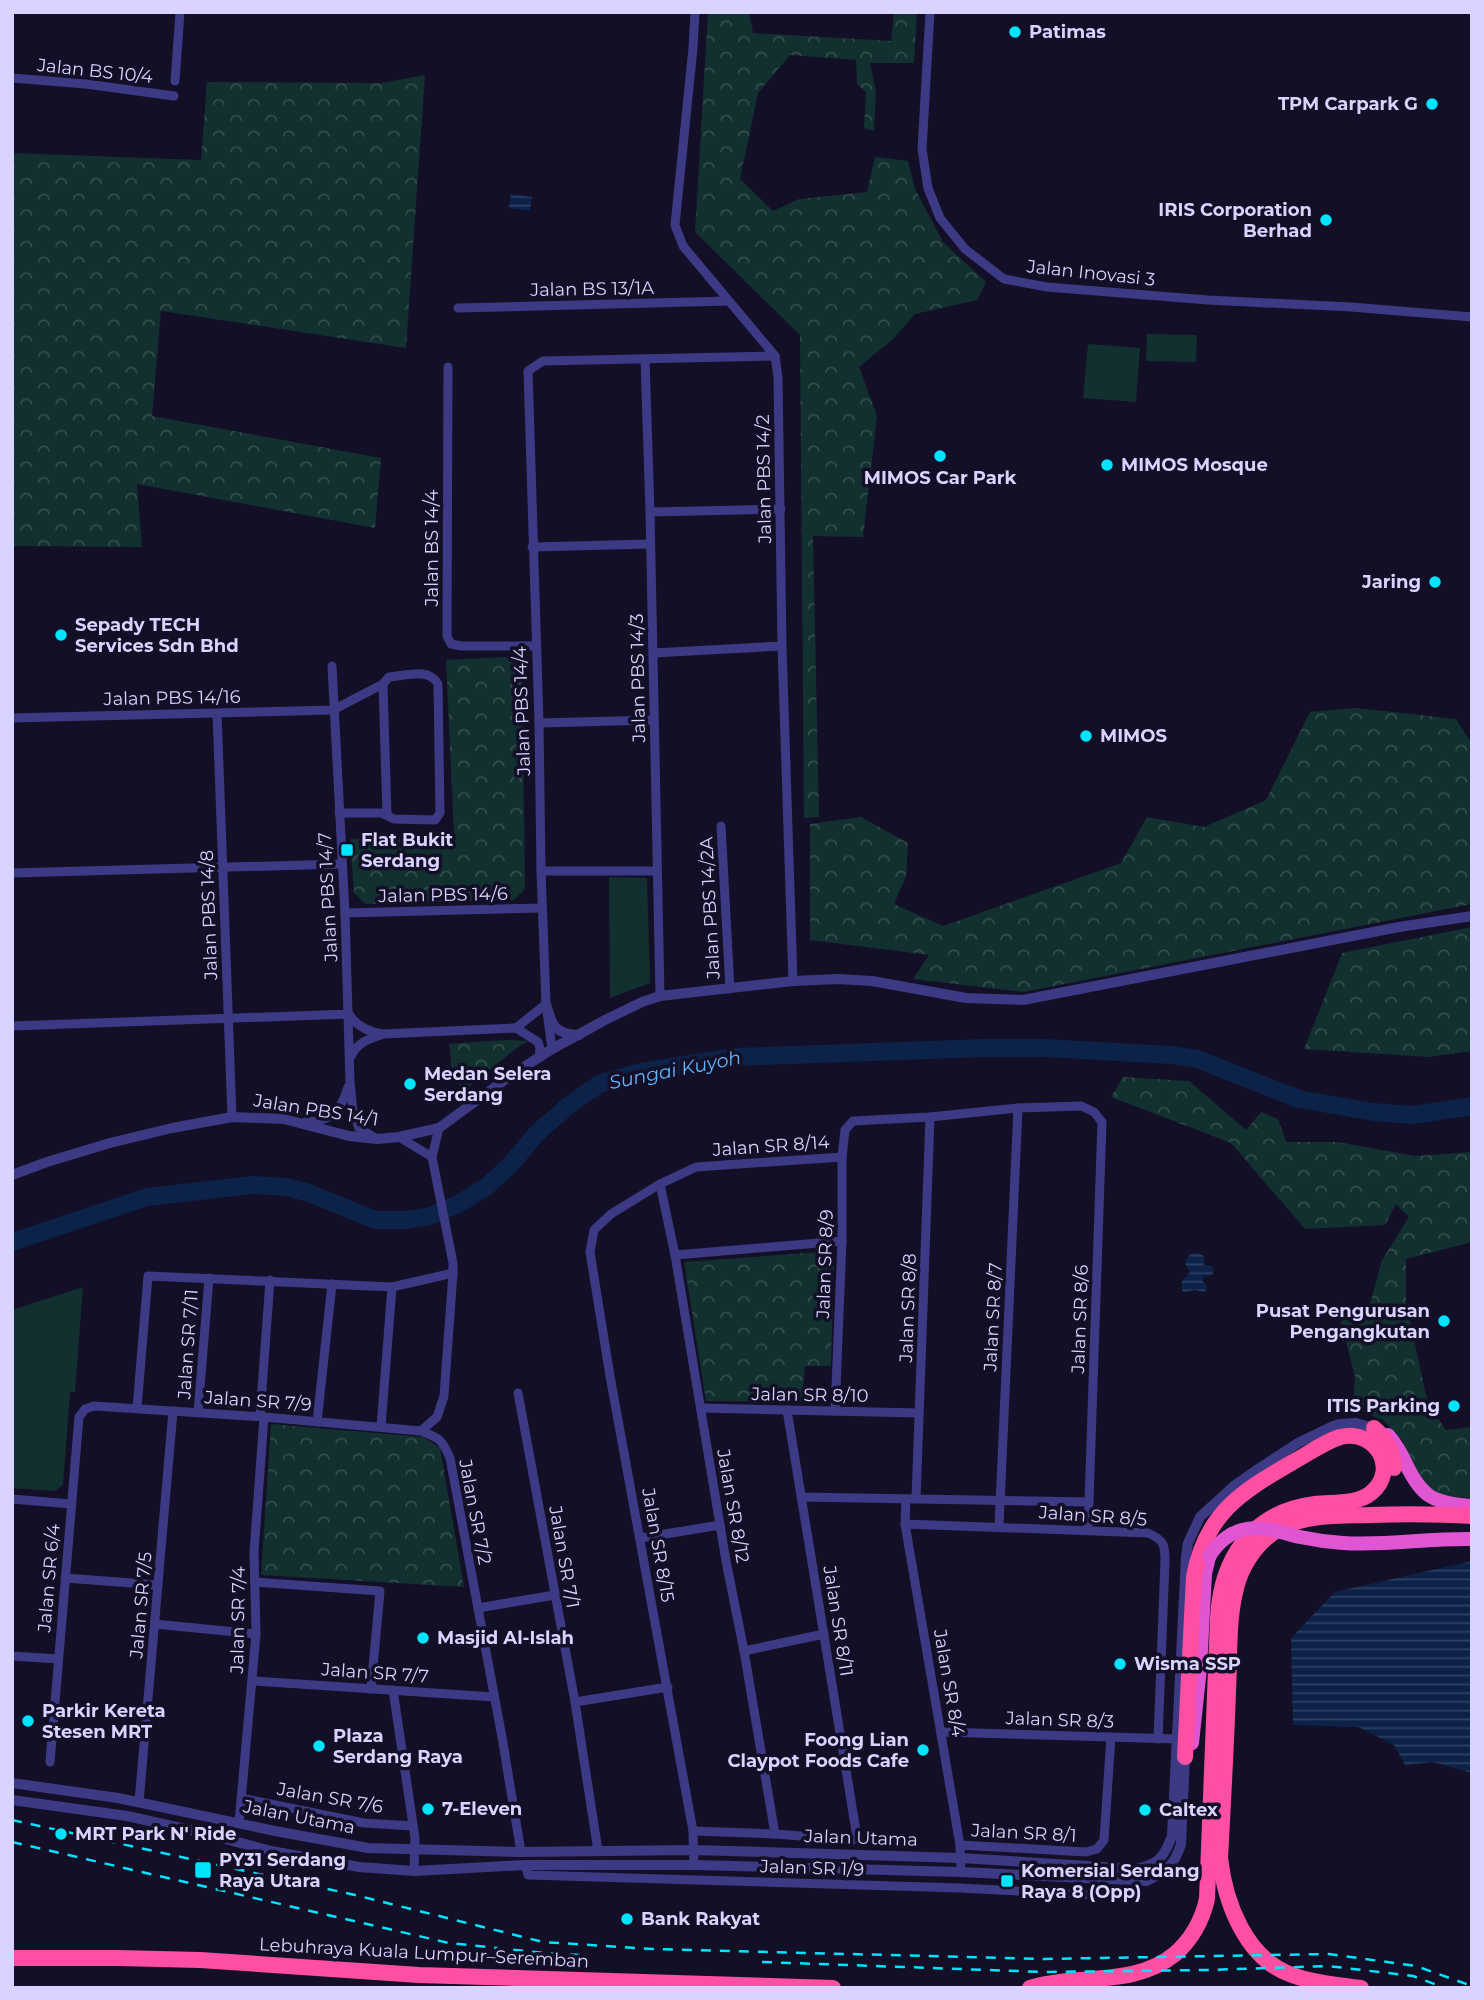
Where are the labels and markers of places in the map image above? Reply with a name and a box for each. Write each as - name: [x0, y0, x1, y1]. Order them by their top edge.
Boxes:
- place label: Patimas: [1029, 21, 1106, 43]
- marker: Patimas: [1007, 24, 1023, 40]
- place label: TPM Carpark G: [1278, 93, 1418, 115]
- marker: TPM Carpark G: [1424, 96, 1440, 112]
- place label: IRIS Corporation Berhad: [1158, 199, 1312, 242]
- marker: IRIS Corporation Berhad: [1318, 212, 1334, 228]
- marker: MIMOS Car Park: [932, 448, 948, 464]
- place label: MIMOS Mosque: [1121, 454, 1268, 476]
- marker: MIMOS Mosque: [1099, 457, 1115, 473]
- place label: MIMOS Car Park: [864, 467, 1016, 489]
- place label: Jaring: [1361, 571, 1421, 593]
- marker: Jaring: [1427, 574, 1443, 590]
- place label: Sepady TECH Services Sdn Bhd: [75, 614, 239, 657]
- marker: Sepady TECH Services Sdn Bhd: [53, 627, 69, 643]
- place label: MIMOS: [1100, 725, 1167, 747]
- marker: MIMOS: [1078, 728, 1094, 744]
- place label: Flat Bukit Serdang: [361, 829, 453, 872]
- marker: Flat Bukit Serdang: [339, 842, 355, 858]
- place label: Medan Selera Serdang: [424, 1063, 551, 1106]
- marker: Medan Selera Serdang: [402, 1076, 418, 1092]
- place label: Pusat Pengurusan Pengangkutan: [1256, 1300, 1430, 1343]
- marker: Pusat Pengurusan Pengangkutan: [1436, 1313, 1452, 1329]
- place label: ITIS Parking: [1326, 1395, 1440, 1417]
- marker: ITIS Parking: [1446, 1398, 1462, 1414]
- place label: Masjid Al-Islah: [437, 1627, 574, 1649]
- marker: Masjid Al-Islah: [415, 1630, 431, 1646]
- place label: Wisma SSP: [1134, 1653, 1241, 1675]
- marker: Wisma SSP: [1112, 1656, 1128, 1672]
- place label: Parkir Kereta Stesen MRT: [42, 1700, 166, 1743]
- marker: Parkir Kereta Stesen MRT: [20, 1713, 36, 1729]
- place label: Plaza Serdang Raya: [333, 1725, 463, 1768]
- place label: Foong Lian Claypot Foods Cafe: [727, 1729, 909, 1772]
- marker: Plaza Serdang Raya: [311, 1738, 327, 1754]
- marker: Foong Lian Claypot Foods Cafe: [915, 1742, 931, 1758]
- place label: 7-Eleven: [442, 1798, 522, 1820]
- place label: Caltex: [1159, 1799, 1218, 1821]
- marker: 7-Eleven: [420, 1801, 436, 1817]
- marker: Caltex: [1137, 1802, 1153, 1818]
- place label: MRT Park N' Ride: [75, 1823, 236, 1845]
- marker: MRT Park N' Ride: [53, 1826, 69, 1842]
- place label: PY31 Serdang Raya Utara: [219, 1849, 346, 1892]
- marker: PY31 Serdang Raya Utara: [193, 1860, 213, 1880]
- place label: Komersial Serdang Raya 8 (Opp): [1021, 1860, 1200, 1903]
- marker: Komersial Serdang Raya 8 (Opp): [999, 1873, 1015, 1889]
- place label: Bank Rakyat: [641, 1908, 760, 1930]
- marker: Bank Rakyat: [619, 1911, 635, 1927]

